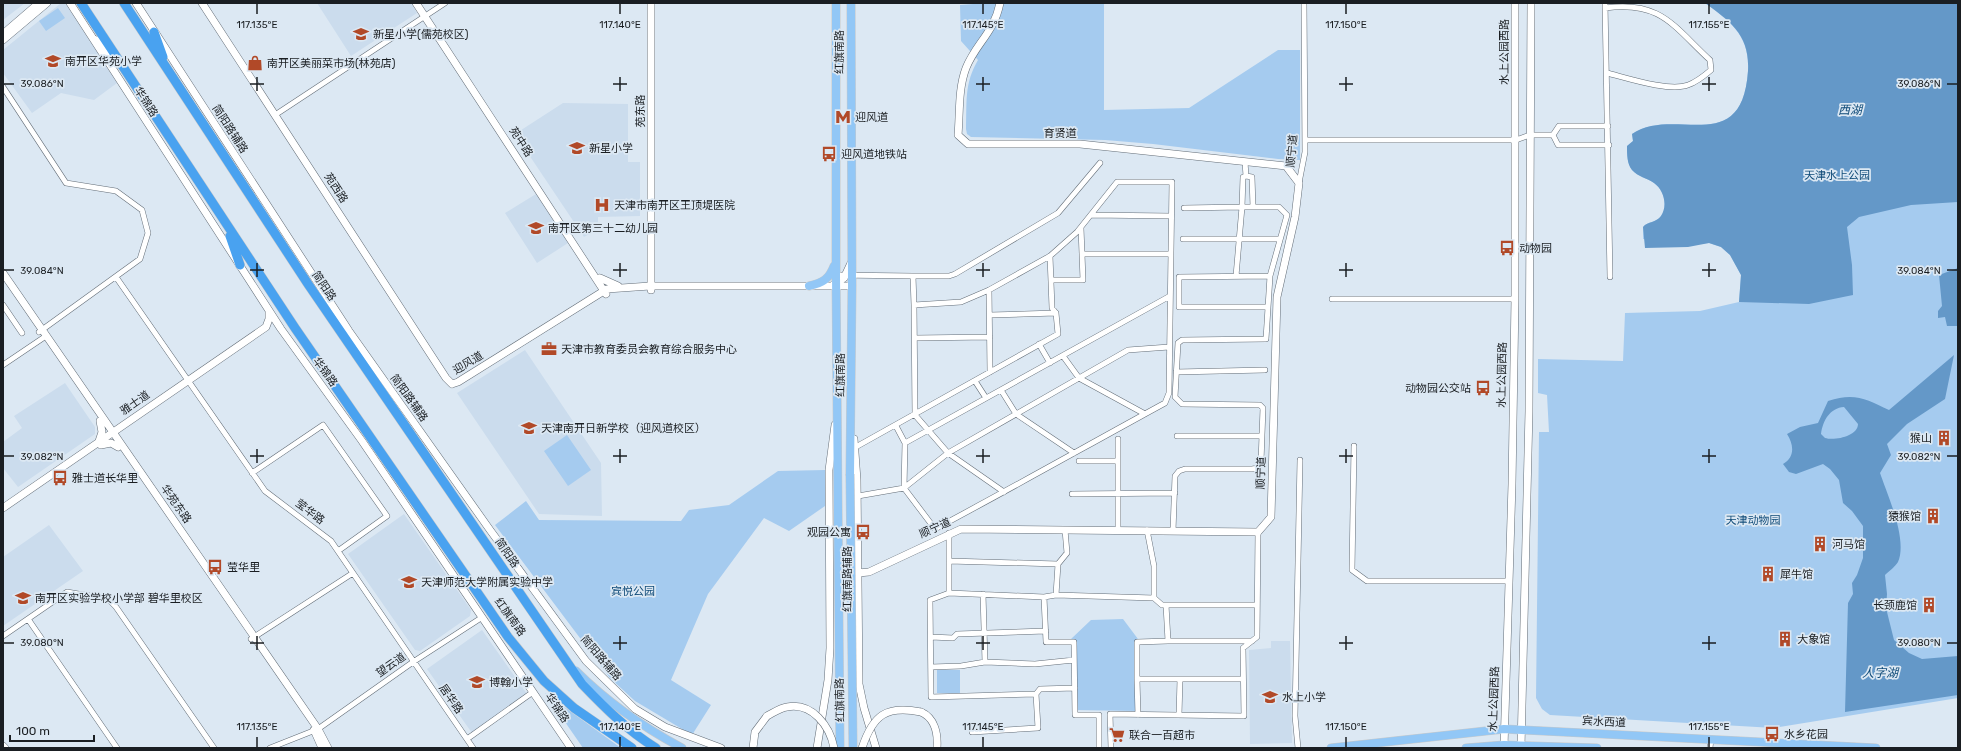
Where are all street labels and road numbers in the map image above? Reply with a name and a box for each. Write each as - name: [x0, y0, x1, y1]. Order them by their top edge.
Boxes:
- street label: 水上公园西路: [1498, 19, 1511, 85]
- street label: 红旗南路: [833, 30, 846, 74]
- street label: 华锦路: [132, 85, 160, 119]
- street label: 苑东路: [634, 95, 647, 128]
- street label: 简阳路辅路: [210, 102, 250, 156]
- street label: 苑中路: [507, 125, 535, 159]
- street label: 育贤道: [1044, 127, 1077, 140]
- street label: 顺宁道: [1284, 134, 1300, 168]
- street label: 苑西路: [322, 171, 350, 205]
- street label: 简阳路: [309, 269, 339, 303]
- street label: 水上公园西路: [1495, 342, 1509, 408]
- street label: 迎风道: [451, 349, 485, 377]
- street label: 红旗南路: [834, 353, 847, 397]
- street label: 华锦路: [310, 355, 340, 389]
- street label: 简阳路辅路: [388, 372, 430, 424]
- street label: 雅士道: [118, 388, 152, 418]
- street label: 顺宁道: [1254, 456, 1268, 490]
- street label: 华苑东路: [158, 482, 194, 526]
- street label: 莹华路: [293, 497, 327, 527]
- street label: 顺宁道: [917, 515, 953, 541]
- street label: 简阳路: [492, 536, 522, 570]
- street label: 红旗南路辅路: [841, 546, 854, 612]
- street label: 红旗南路: [492, 595, 528, 639]
- street label: 简阳路辅路: [578, 633, 624, 683]
- street label: 望云道: [374, 650, 408, 680]
- street label: 水上公园西路: [1486, 666, 1502, 732]
- street label: 红旗南路: [833, 678, 847, 722]
- street label: 居华路: [436, 682, 466, 716]
- street label: 华锦路: [542, 691, 572, 725]
- street label: 宾水西道: [1582, 714, 1626, 730]

